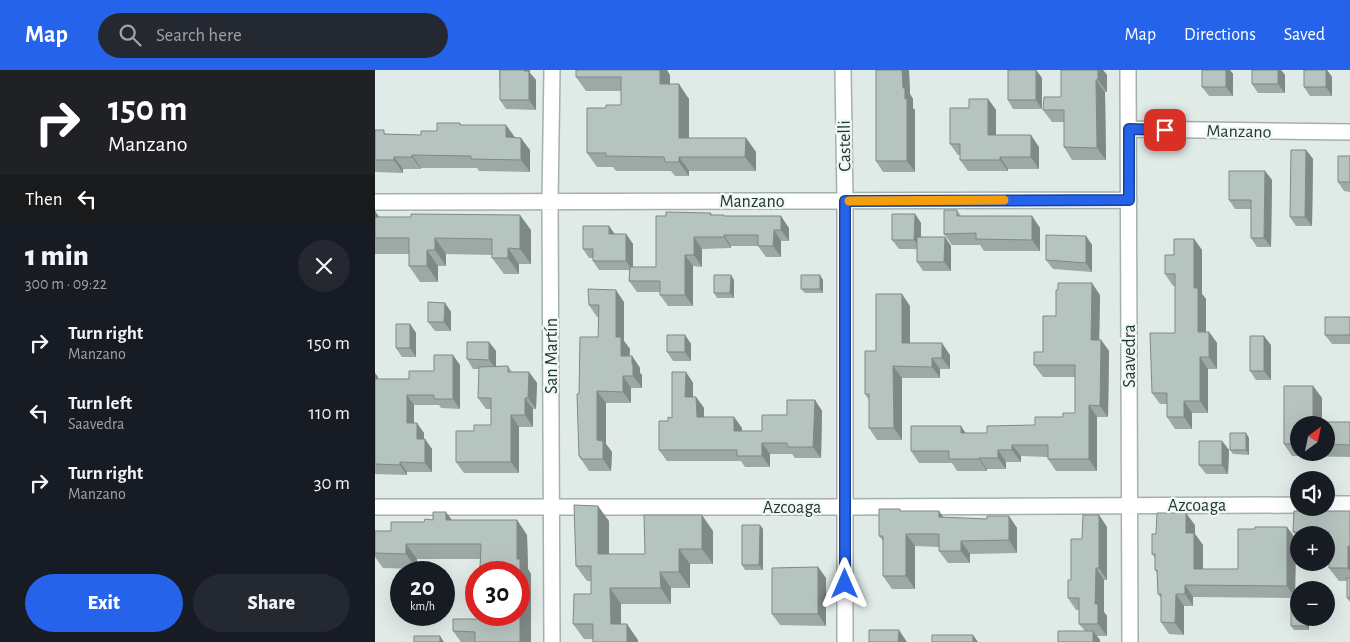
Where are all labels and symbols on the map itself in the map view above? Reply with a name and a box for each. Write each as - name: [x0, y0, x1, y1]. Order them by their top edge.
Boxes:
- pin: [1144, 109, 1186, 151]
- street label: Castelli: [836, 120, 854, 172]
- street label: Manzano: [1206, 122, 1272, 142]
- street label: Manzano: [719, 193, 785, 211]
- street label: San Martín: [543, 318, 561, 394]
- street label: Saavedra: [1121, 324, 1139, 388]
- north arrow: [1290, 416, 1335, 461]
- street label: Azcoaga: [1168, 497, 1226, 515]
- street label: Azcoaga: [763, 499, 821, 517]
- position arrow: [818, 557, 870, 609]
- speed limit sign: 30: [465, 561, 530, 626]

